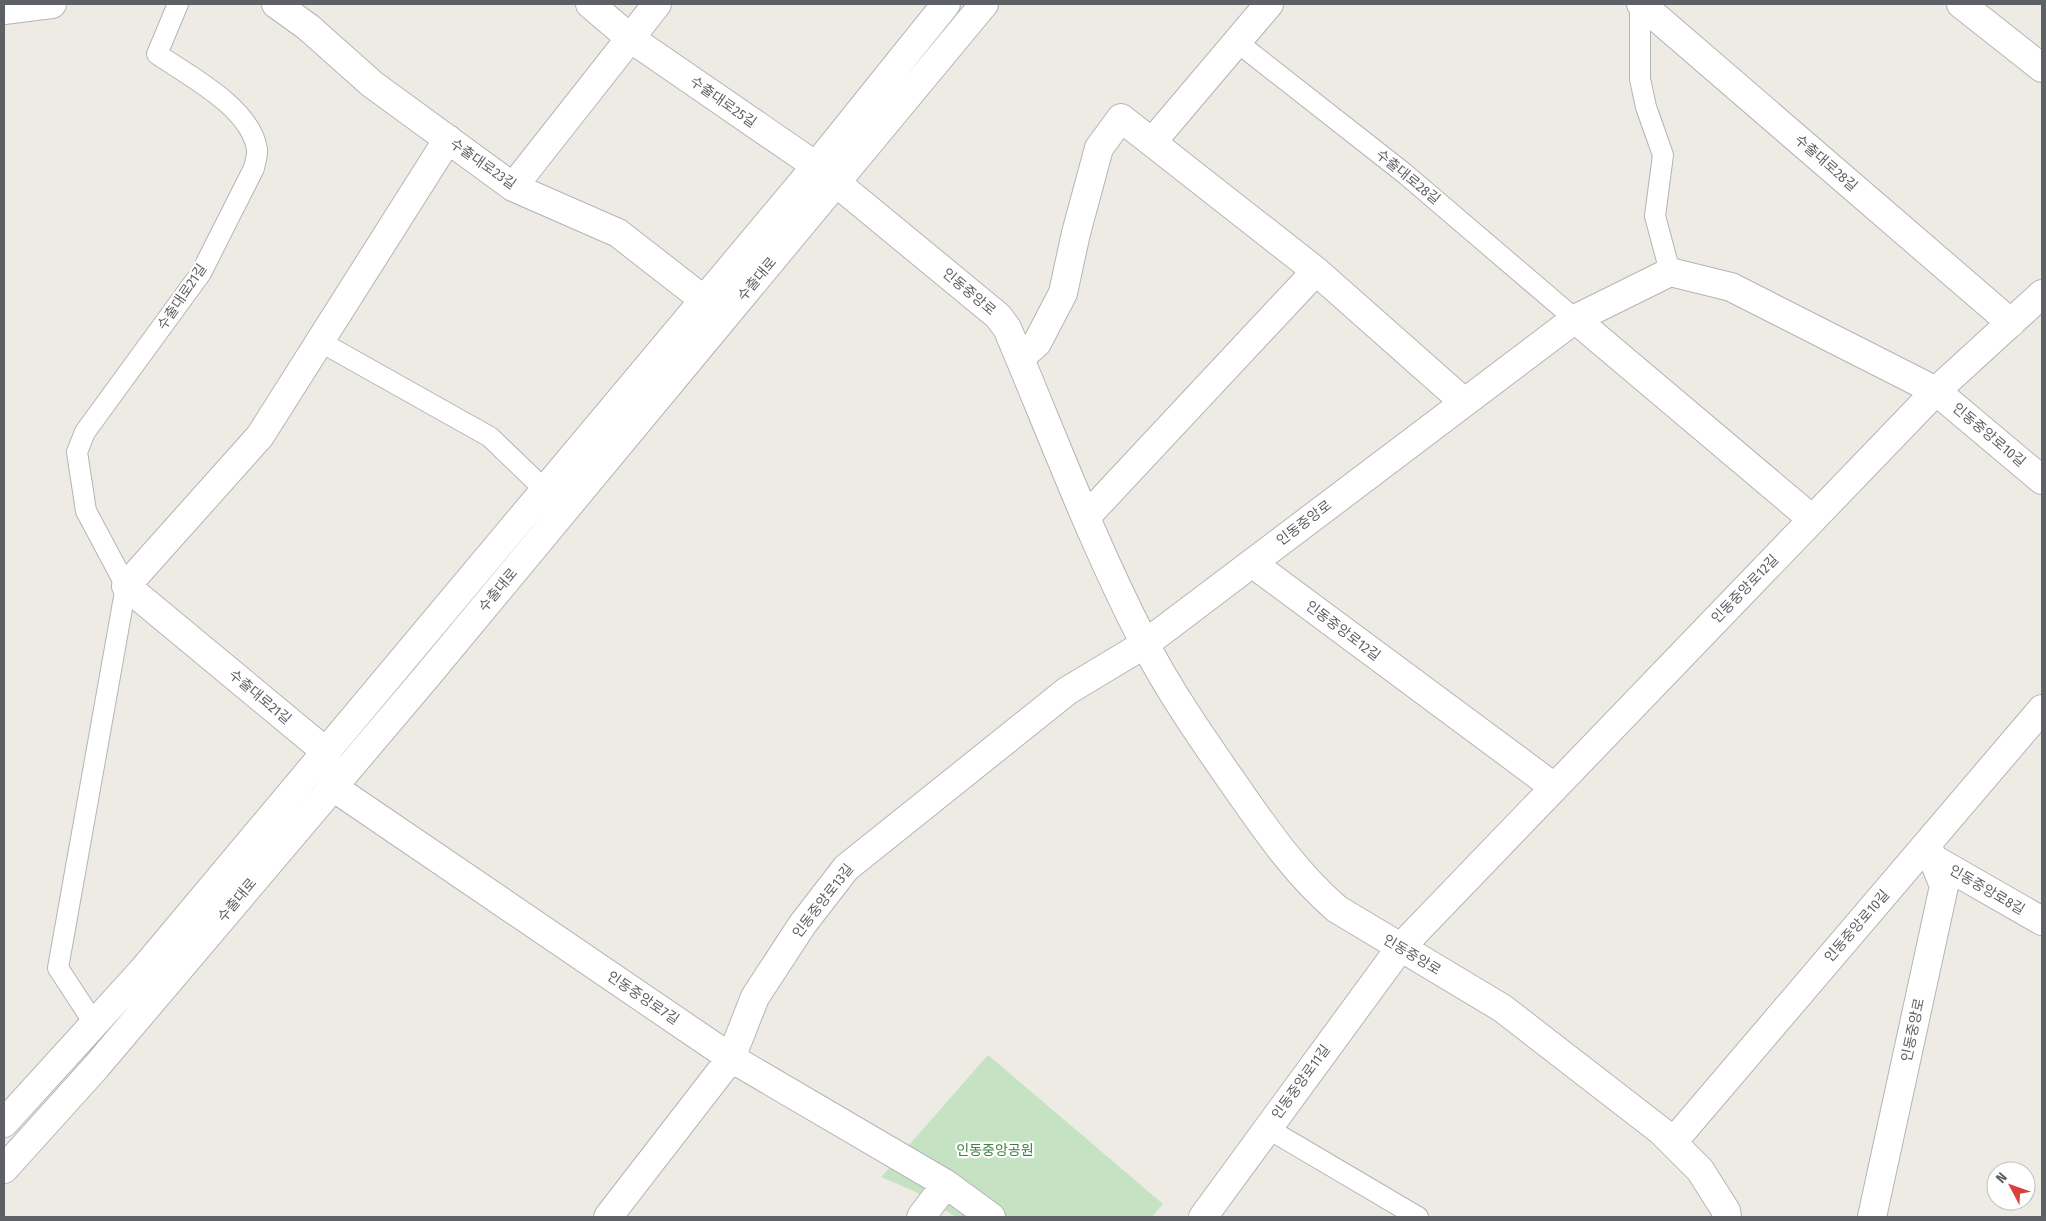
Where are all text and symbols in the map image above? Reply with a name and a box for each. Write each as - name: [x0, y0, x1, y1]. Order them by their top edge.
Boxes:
- street label: 수출대로25길: [687, 73, 759, 131]
- street label: 수출대로28길: [1791, 131, 1861, 195]
- street label: 수출대로23길: [447, 135, 519, 193]
- street label: 수출대로28길: [1373, 146, 1443, 208]
- street label: 수출대로: [734, 254, 780, 304]
- street label: 수출대로21길: [154, 261, 210, 333]
- street label: 인동중앙로: [939, 265, 999, 319]
- street label: 인동중앙로10길: [1949, 400, 2029, 470]
- street label: 인동중앙로: [1273, 497, 1335, 549]
- street label: 인동중앙로12길: [1708, 551, 1782, 627]
- street label: 수출대로: [475, 565, 521, 615]
- street label: 인동중앙로12길: [1302, 597, 1384, 665]
- street label: 수출대로21길: [226, 666, 294, 728]
- street label: 인동중앙로13길: [789, 861, 857, 941]
- street label: 인동중앙로8길: [1946, 862, 2028, 918]
- street label: 수출대로: [214, 875, 260, 925]
- street label: 인동중앙로10길: [1821, 886, 1893, 966]
- street label: 인동중앙로: [1380, 931, 1444, 979]
- street label: 인동중앙로7길: [604, 968, 682, 1028]
- street label: 인동중앙로: [1898, 997, 1928, 1063]
- street label: 인동중앙로11길: [1268, 1041, 1334, 1123]
- park label: 인동중앙공원: [956, 1142, 1034, 1159]
- north arrow: [1986, 1161, 2036, 1211]
- text: N: [1992, 1169, 2011, 1187]

